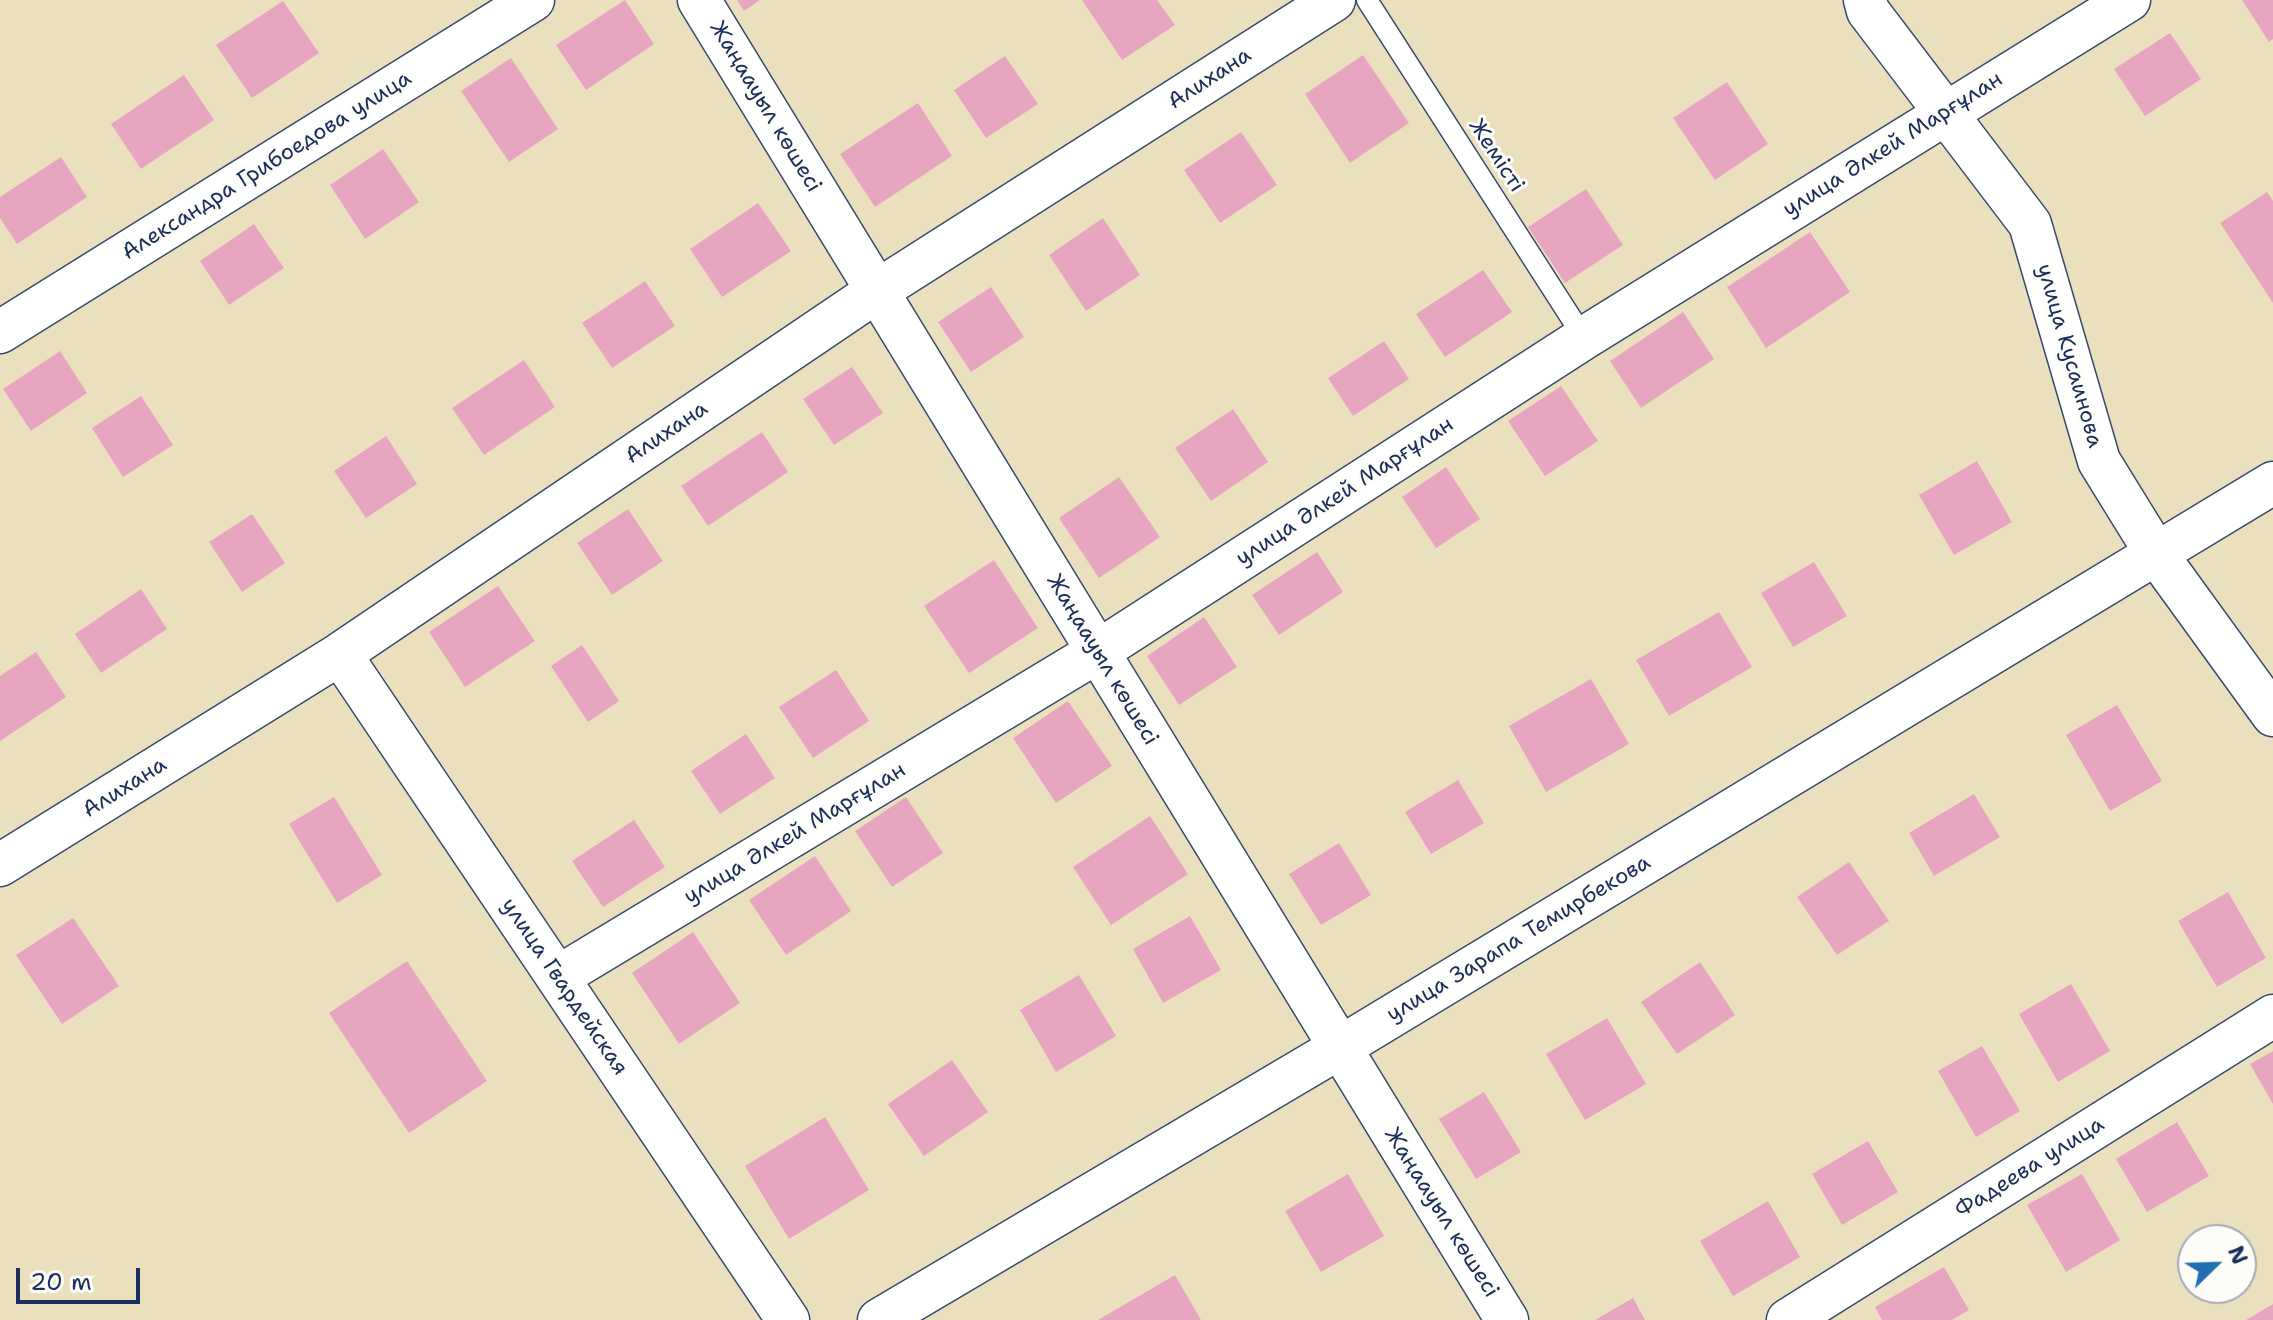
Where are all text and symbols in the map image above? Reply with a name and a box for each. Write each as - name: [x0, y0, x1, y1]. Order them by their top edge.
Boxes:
- street label: Жаңаауыл көшесі: [703, 17, 827, 197]
- street label: Алихана: [1163, 42, 1257, 116]
- street label: Александра Грибоедова улица: [117, 66, 417, 266]
- street label: улица Әлкей Марғұлан: [1778, 67, 2008, 223]
- street label: Жемісті: [1463, 114, 1529, 198]
- street label: улица Кусаинова: [2030, 261, 2108, 451]
- street label: Алихана: [621, 396, 713, 470]
- street label: улица Әлкей Марғұлан: [1231, 412, 1459, 572]
- street label: Жаңаауыл көшесі: [1040, 570, 1164, 750]
- street label: Алихана: [78, 752, 172, 824]
- street label: улица Әлкей Марғұлан: [679, 757, 911, 911]
- street label: улица Зарапа Темирбекова: [1382, 850, 1656, 1028]
- street label: улица Гвардейская: [495, 893, 633, 1081]
- street label: Фадеева улица: [1951, 1112, 2109, 1224]
- street label: Жаңаауыл көшесі: [1378, 1123, 1504, 1303]
- north arrow: [2177, 1224, 2257, 1304]
- text: N: [2221, 1242, 2254, 1269]
- scale bar: [20, 1252, 144, 1302]
- text: 20 m: [30, 1266, 92, 1298]

